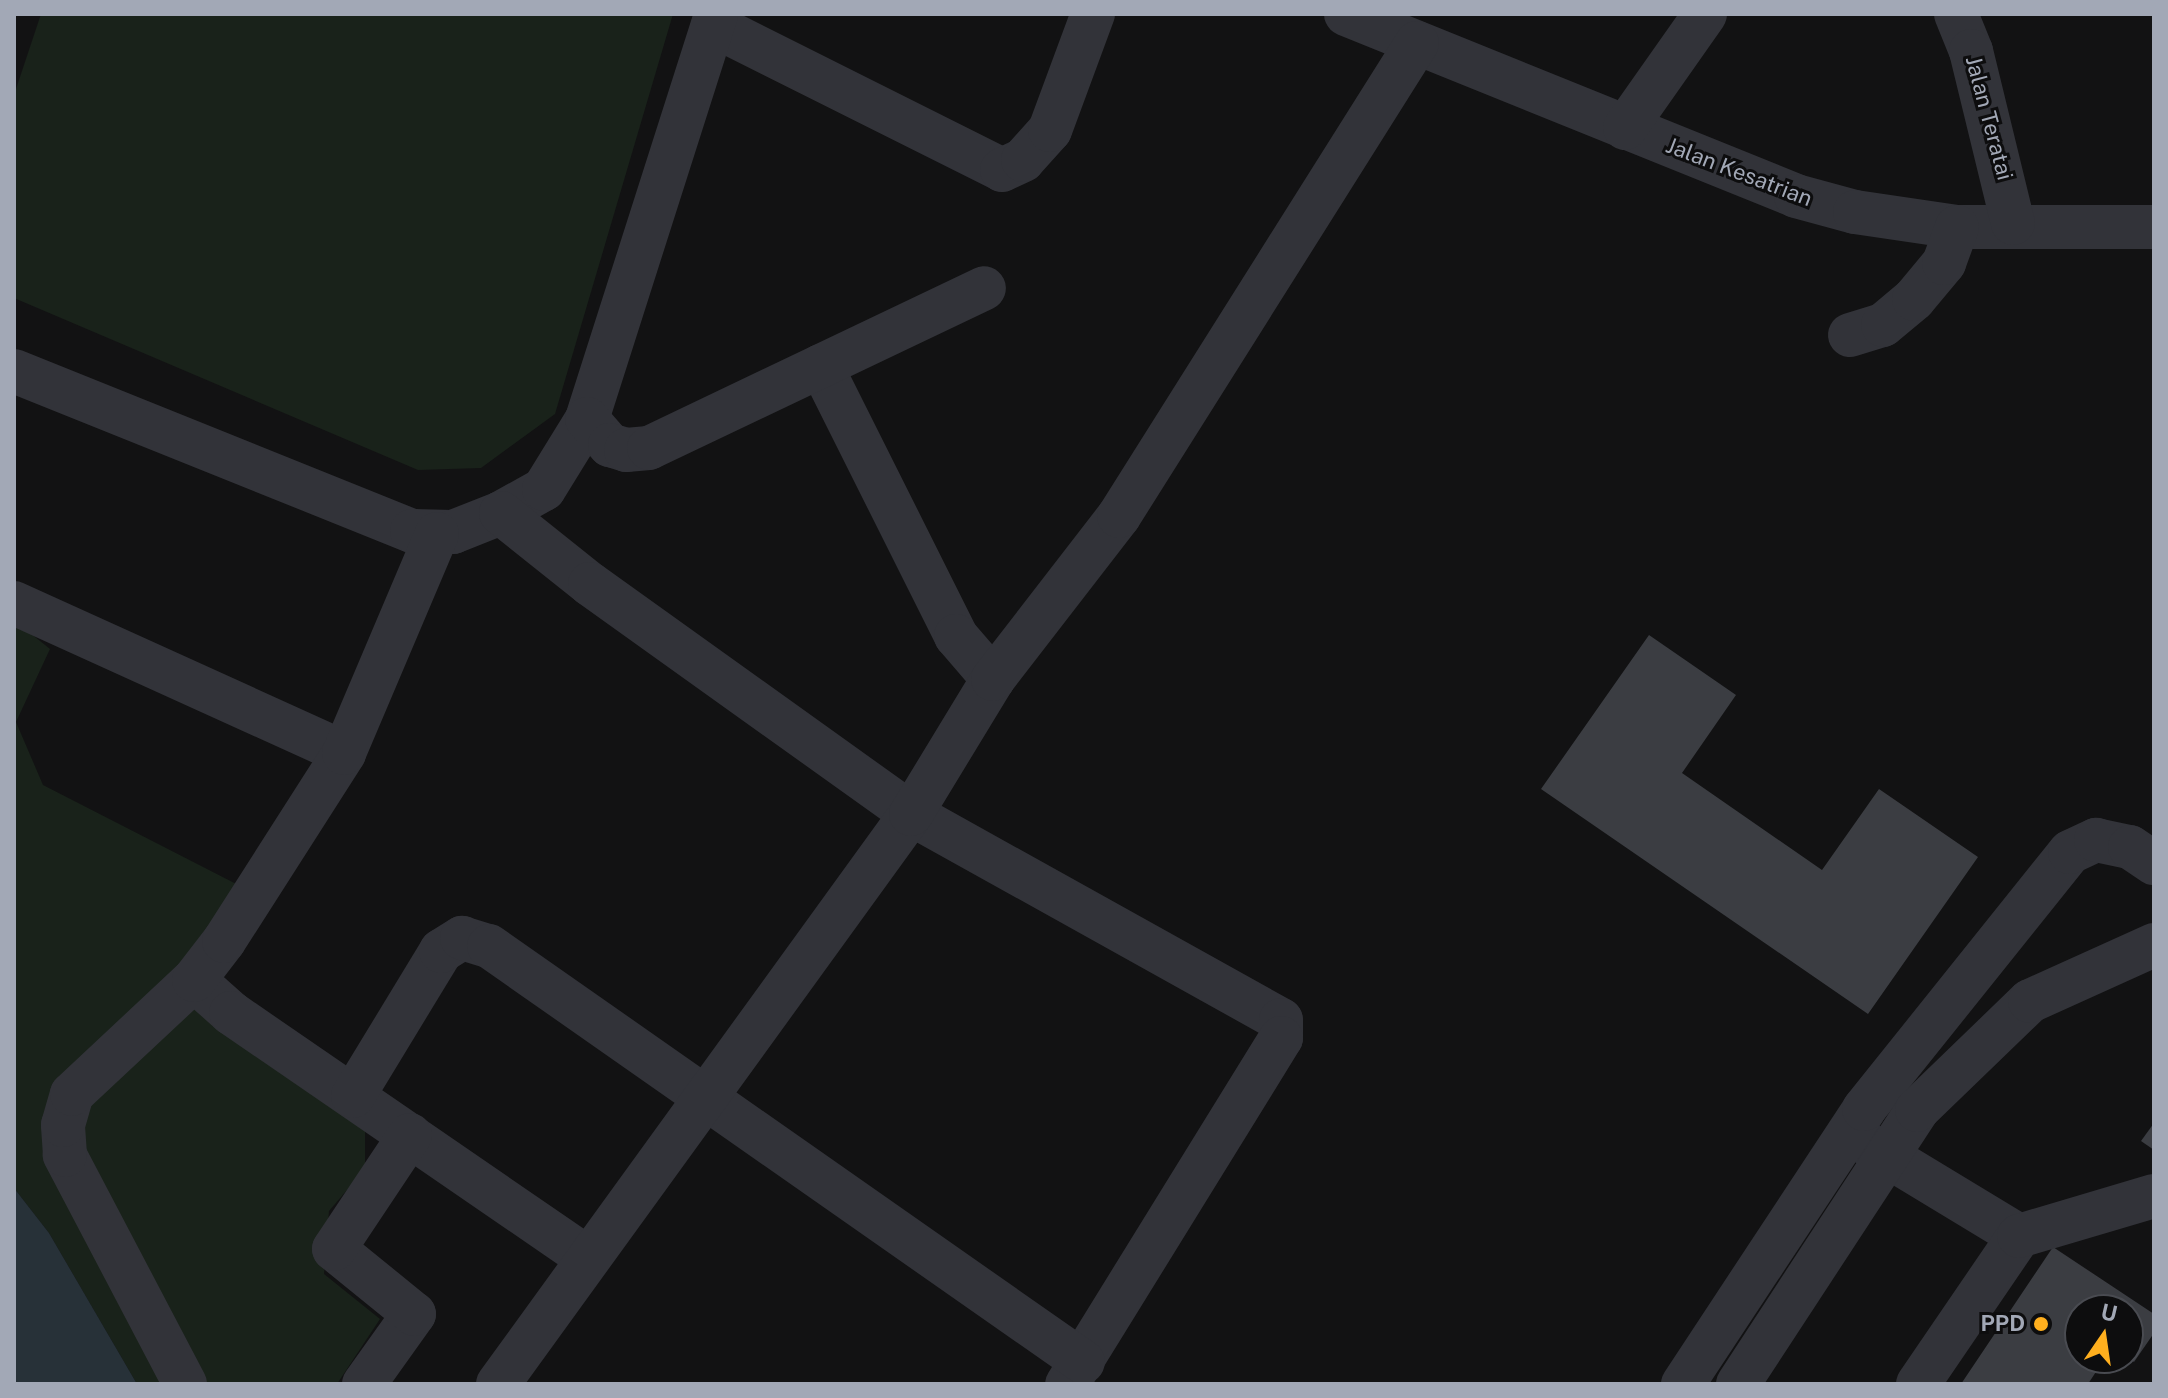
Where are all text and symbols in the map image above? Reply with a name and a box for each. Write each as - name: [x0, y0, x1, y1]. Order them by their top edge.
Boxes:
- street label: Jalan Teratai: [1960, 53, 2018, 183]
- street label: Jalan Kesatrian: [1662, 132, 1816, 212]
- north arrow: [2064, 1294, 2144, 1374]
- text: U: [2098, 1298, 2120, 1327]
- place label: PPD: [1980, 1311, 2025, 1337]
- marker: PPD: [2032, 1315, 2050, 1333]

